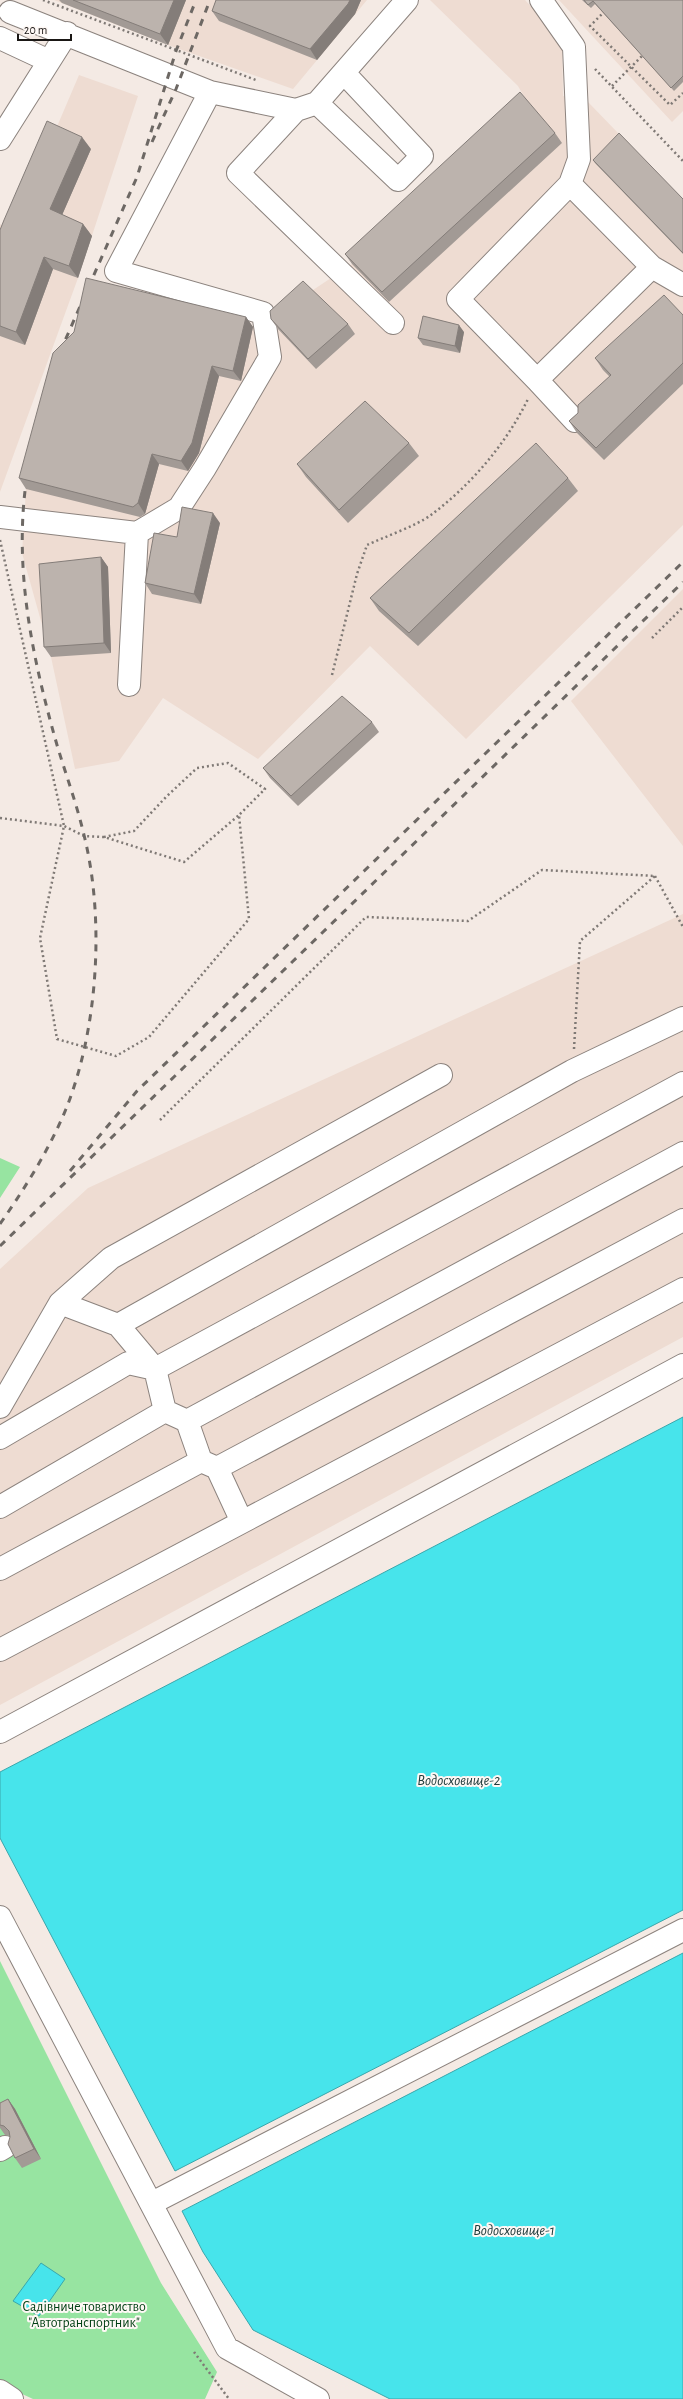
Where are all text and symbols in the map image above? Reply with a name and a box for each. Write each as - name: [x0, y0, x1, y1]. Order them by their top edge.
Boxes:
- scale bar: [18, 16, 71, 42]
- text: 20 m: [24, 24, 47, 36]
- water label: Водосховище-2: [417, 1773, 501, 1788]
- water label: Водосховище-1: [473, 2223, 555, 2238]
- park label: Садівниче товариство "Автотранспортник": [22, 2300, 146, 2330]

